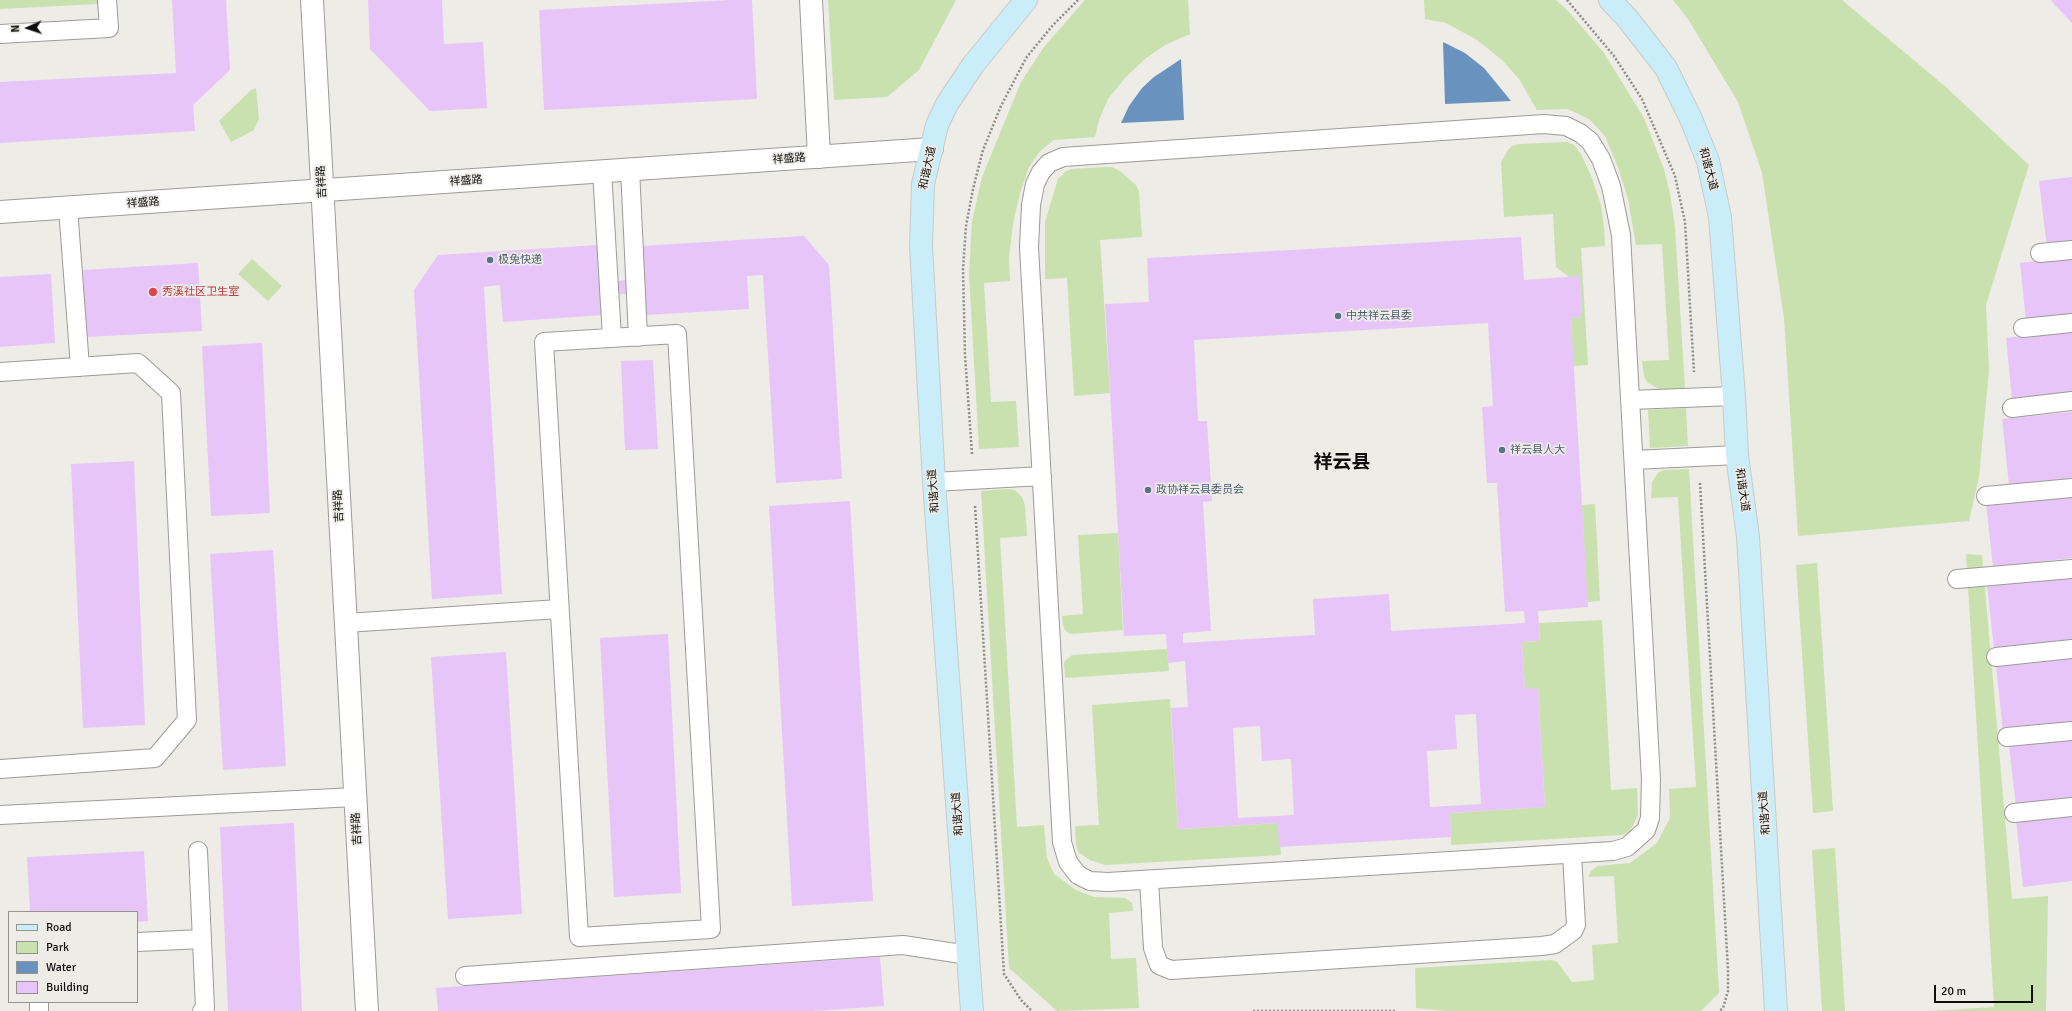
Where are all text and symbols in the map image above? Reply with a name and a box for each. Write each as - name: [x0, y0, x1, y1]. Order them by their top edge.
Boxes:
- north arrow: [8, 8, 48, 48]
- text: N: [9, 24, 22, 33]
- street label: 和谐大道: [917, 145, 939, 191]
- street label: 和谐大道: [1696, 146, 1720, 192]
- street label: 祥盛路: [772, 151, 806, 167]
- street label: 吉祥路: [315, 165, 329, 199]
- street label: 祥盛路: [449, 173, 483, 189]
- street label: 祥盛路: [126, 195, 160, 211]
- place label: 极兔快递: [498, 253, 542, 267]
- marker: 极兔快递: [485, 255, 495, 265]
- place label: 秀溪社区卫生室: [162, 285, 239, 299]
- marker: 秀溪社区卫生室: [147, 286, 159, 298]
- place label: 中共祥云县委: [1346, 309, 1412, 323]
- marker: 中共祥云县委: [1333, 311, 1343, 321]
- place label: 祥云县人大: [1510, 443, 1565, 457]
- marker: 祥云县人大: [1497, 445, 1507, 455]
- district label: 祥云县: [1314, 452, 1370, 474]
- street label: 和谐大道: [1732, 467, 1752, 513]
- street label: 和谐大道: [926, 469, 942, 513]
- place label: 政协祥云县委员会: [1156, 483, 1244, 497]
- marker: 政协祥云县委员会: [1143, 485, 1153, 495]
- street label: 吉祥路: [332, 489, 346, 523]
- street label: 和谐大道: [1757, 791, 1773, 835]
- street label: 和谐大道: [950, 792, 966, 836]
- street label: 吉祥路: [350, 812, 364, 846]
- legend: [8, 911, 138, 1003]
- text: Road: [46, 920, 72, 935]
- text: Park: [46, 940, 69, 955]
- text: Water: [46, 960, 76, 975]
- scale bar: [1936, 977, 2035, 1003]
- text: Building: [46, 980, 89, 995]
- text: 20 m: [1941, 984, 1966, 999]

